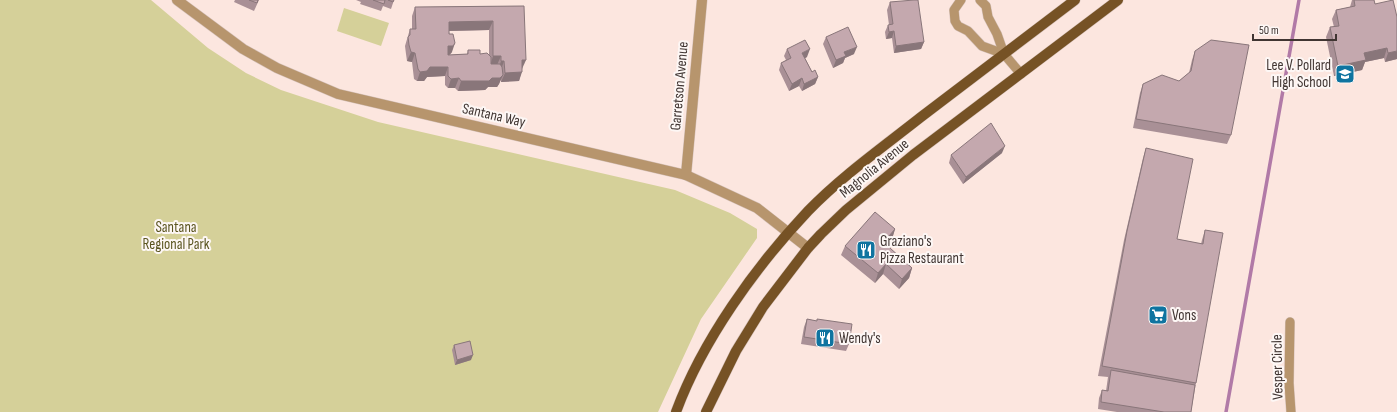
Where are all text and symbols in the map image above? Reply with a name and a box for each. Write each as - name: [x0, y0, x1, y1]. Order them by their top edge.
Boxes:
- scale bar: [1253, 16, 1336, 42]
- text: 50 m: [1259, 23, 1279, 38]
- street label: Garretson Avenue: [666, 41, 693, 131]
- place label: Lee V. Pollard High School: [1266, 56, 1331, 92]
- school or university icon: Lee V. Pollard High School: [1334, 63, 1356, 85]
- street label: Santana Way: [460, 99, 528, 132]
- street label: Magnolia Avenue: [836, 135, 913, 202]
- park label: Santana Regional Park: [142, 218, 210, 254]
- place label: Graziano's Pizza Restaurant: [880, 232, 964, 268]
- restaurant icon: Graziano's Pizza Restaurant: [855, 239, 877, 261]
- supermarket icon: Vons: [1147, 304, 1169, 326]
- place label: Vons: [1172, 306, 1196, 325]
- restaurant icon: Wendy's: [814, 327, 836, 349]
- place label: Wendy's: [839, 329, 881, 348]
- street label: Vesper Circle: [1267, 334, 1288, 400]

